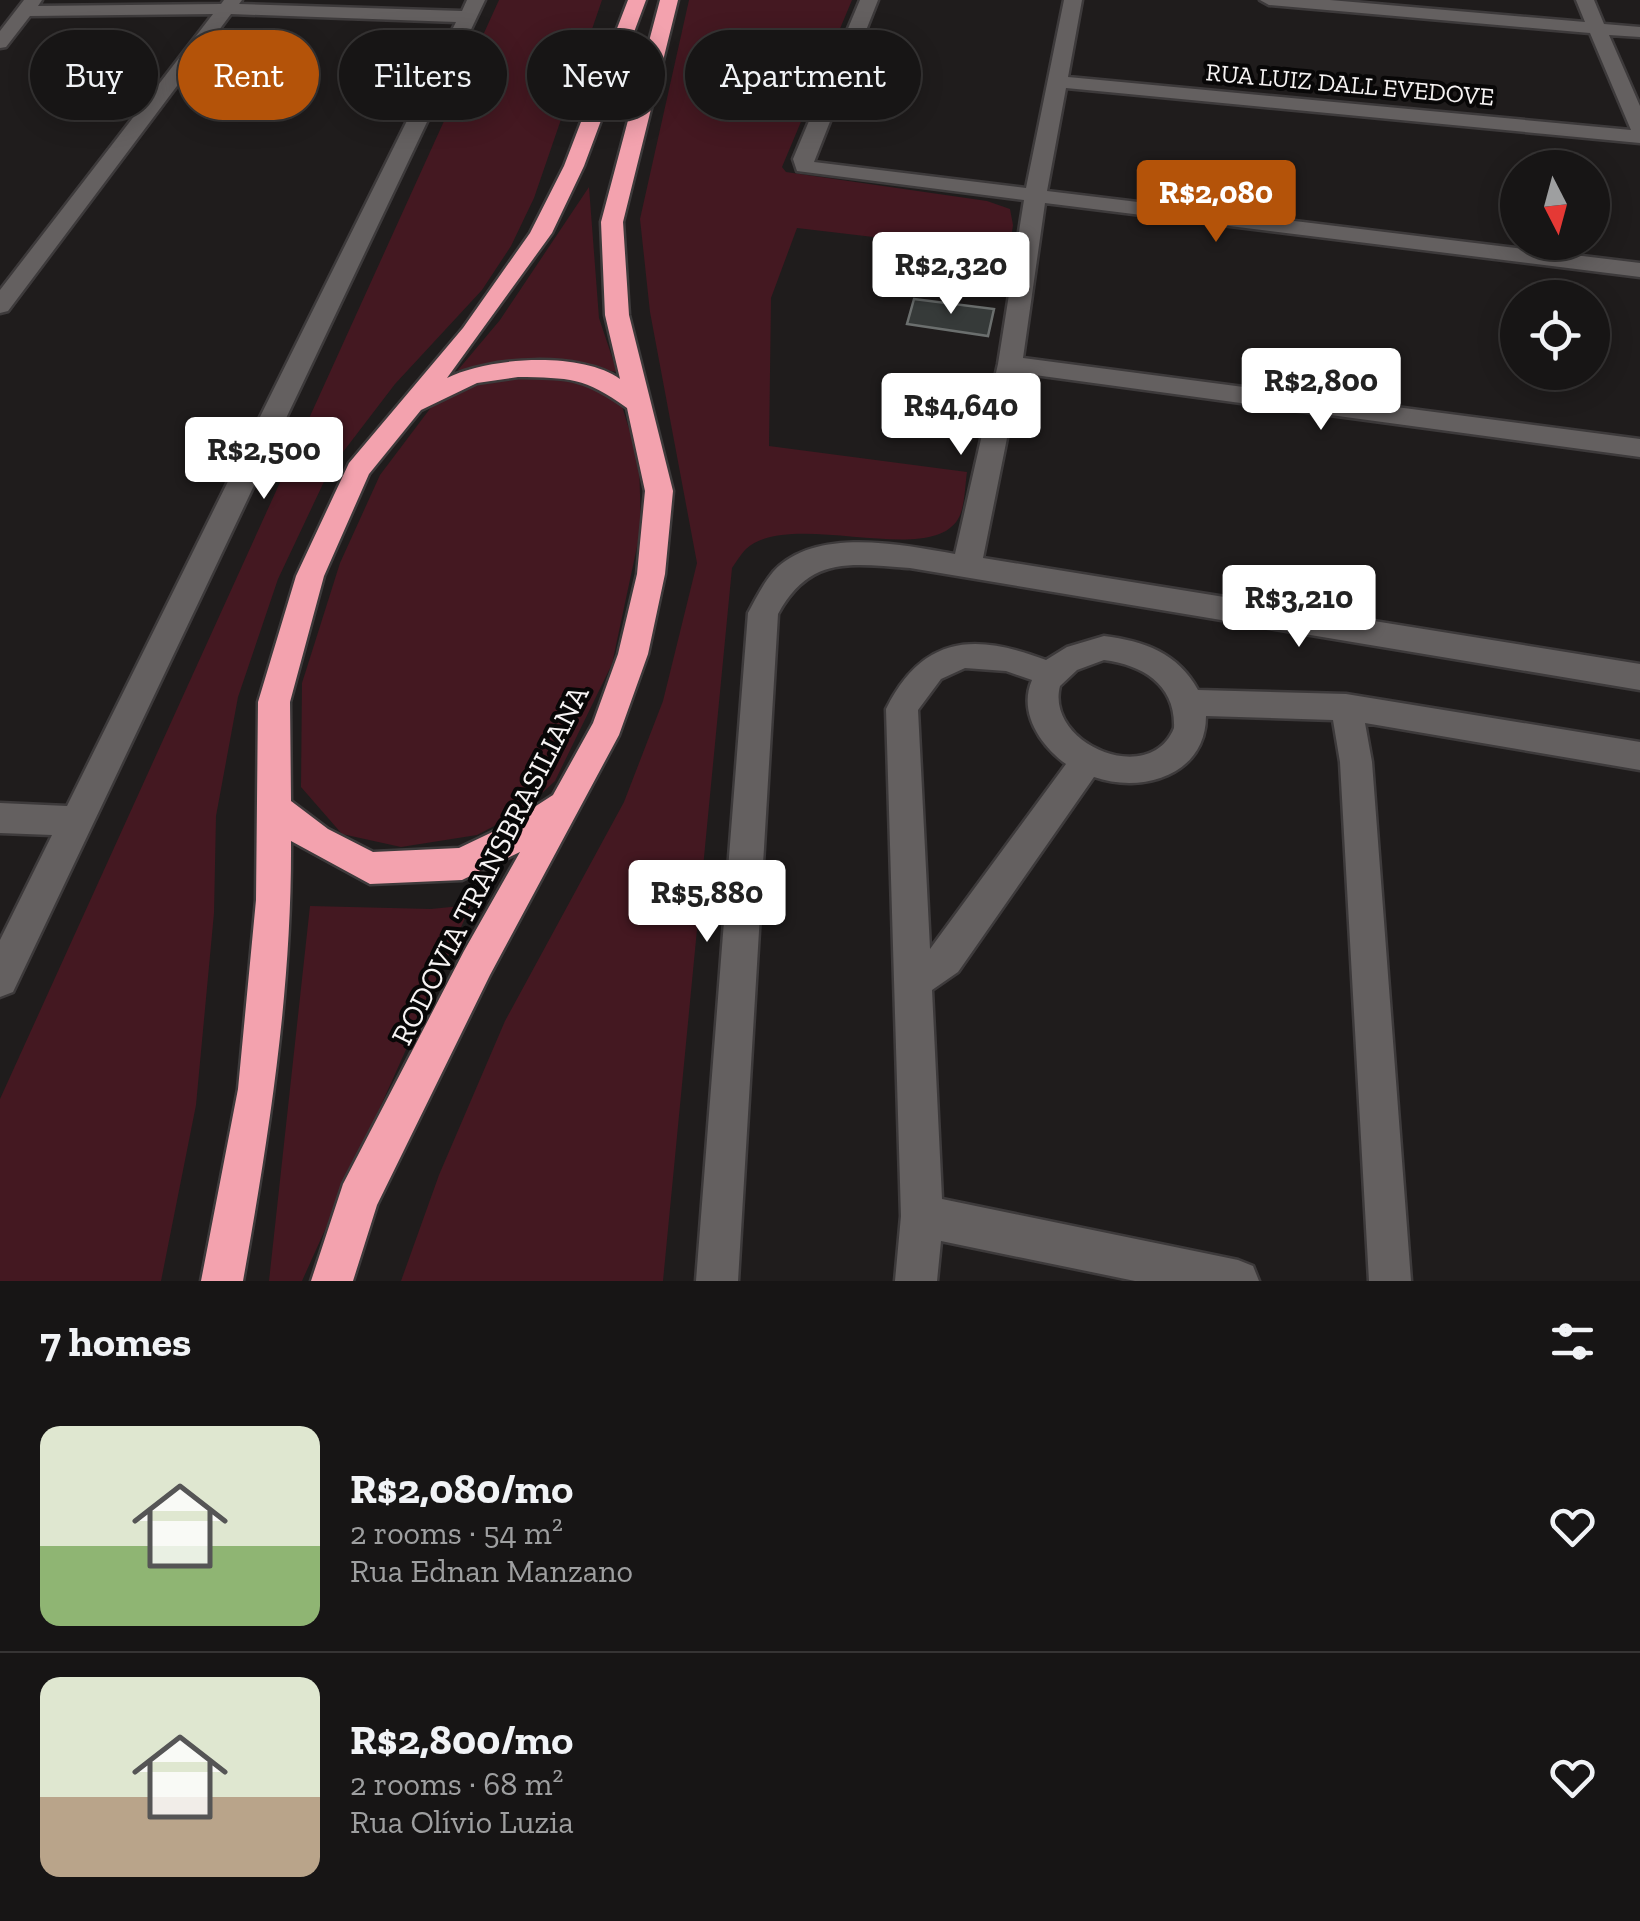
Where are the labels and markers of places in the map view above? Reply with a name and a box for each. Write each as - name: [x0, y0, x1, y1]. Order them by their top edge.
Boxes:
- pin: R$2,080: [1124, 160, 1308, 245]
- pin: R$2,320: [859, 232, 1043, 317]
- pin: R$2,800: [1229, 348, 1413, 433]
- pin: R$4,640: [869, 373, 1053, 458]
- pin: R$2,500: [172, 417, 356, 502]
- pin: R$3,210: [1207, 565, 1391, 650]
- pin: R$5,880: [615, 860, 799, 945]

